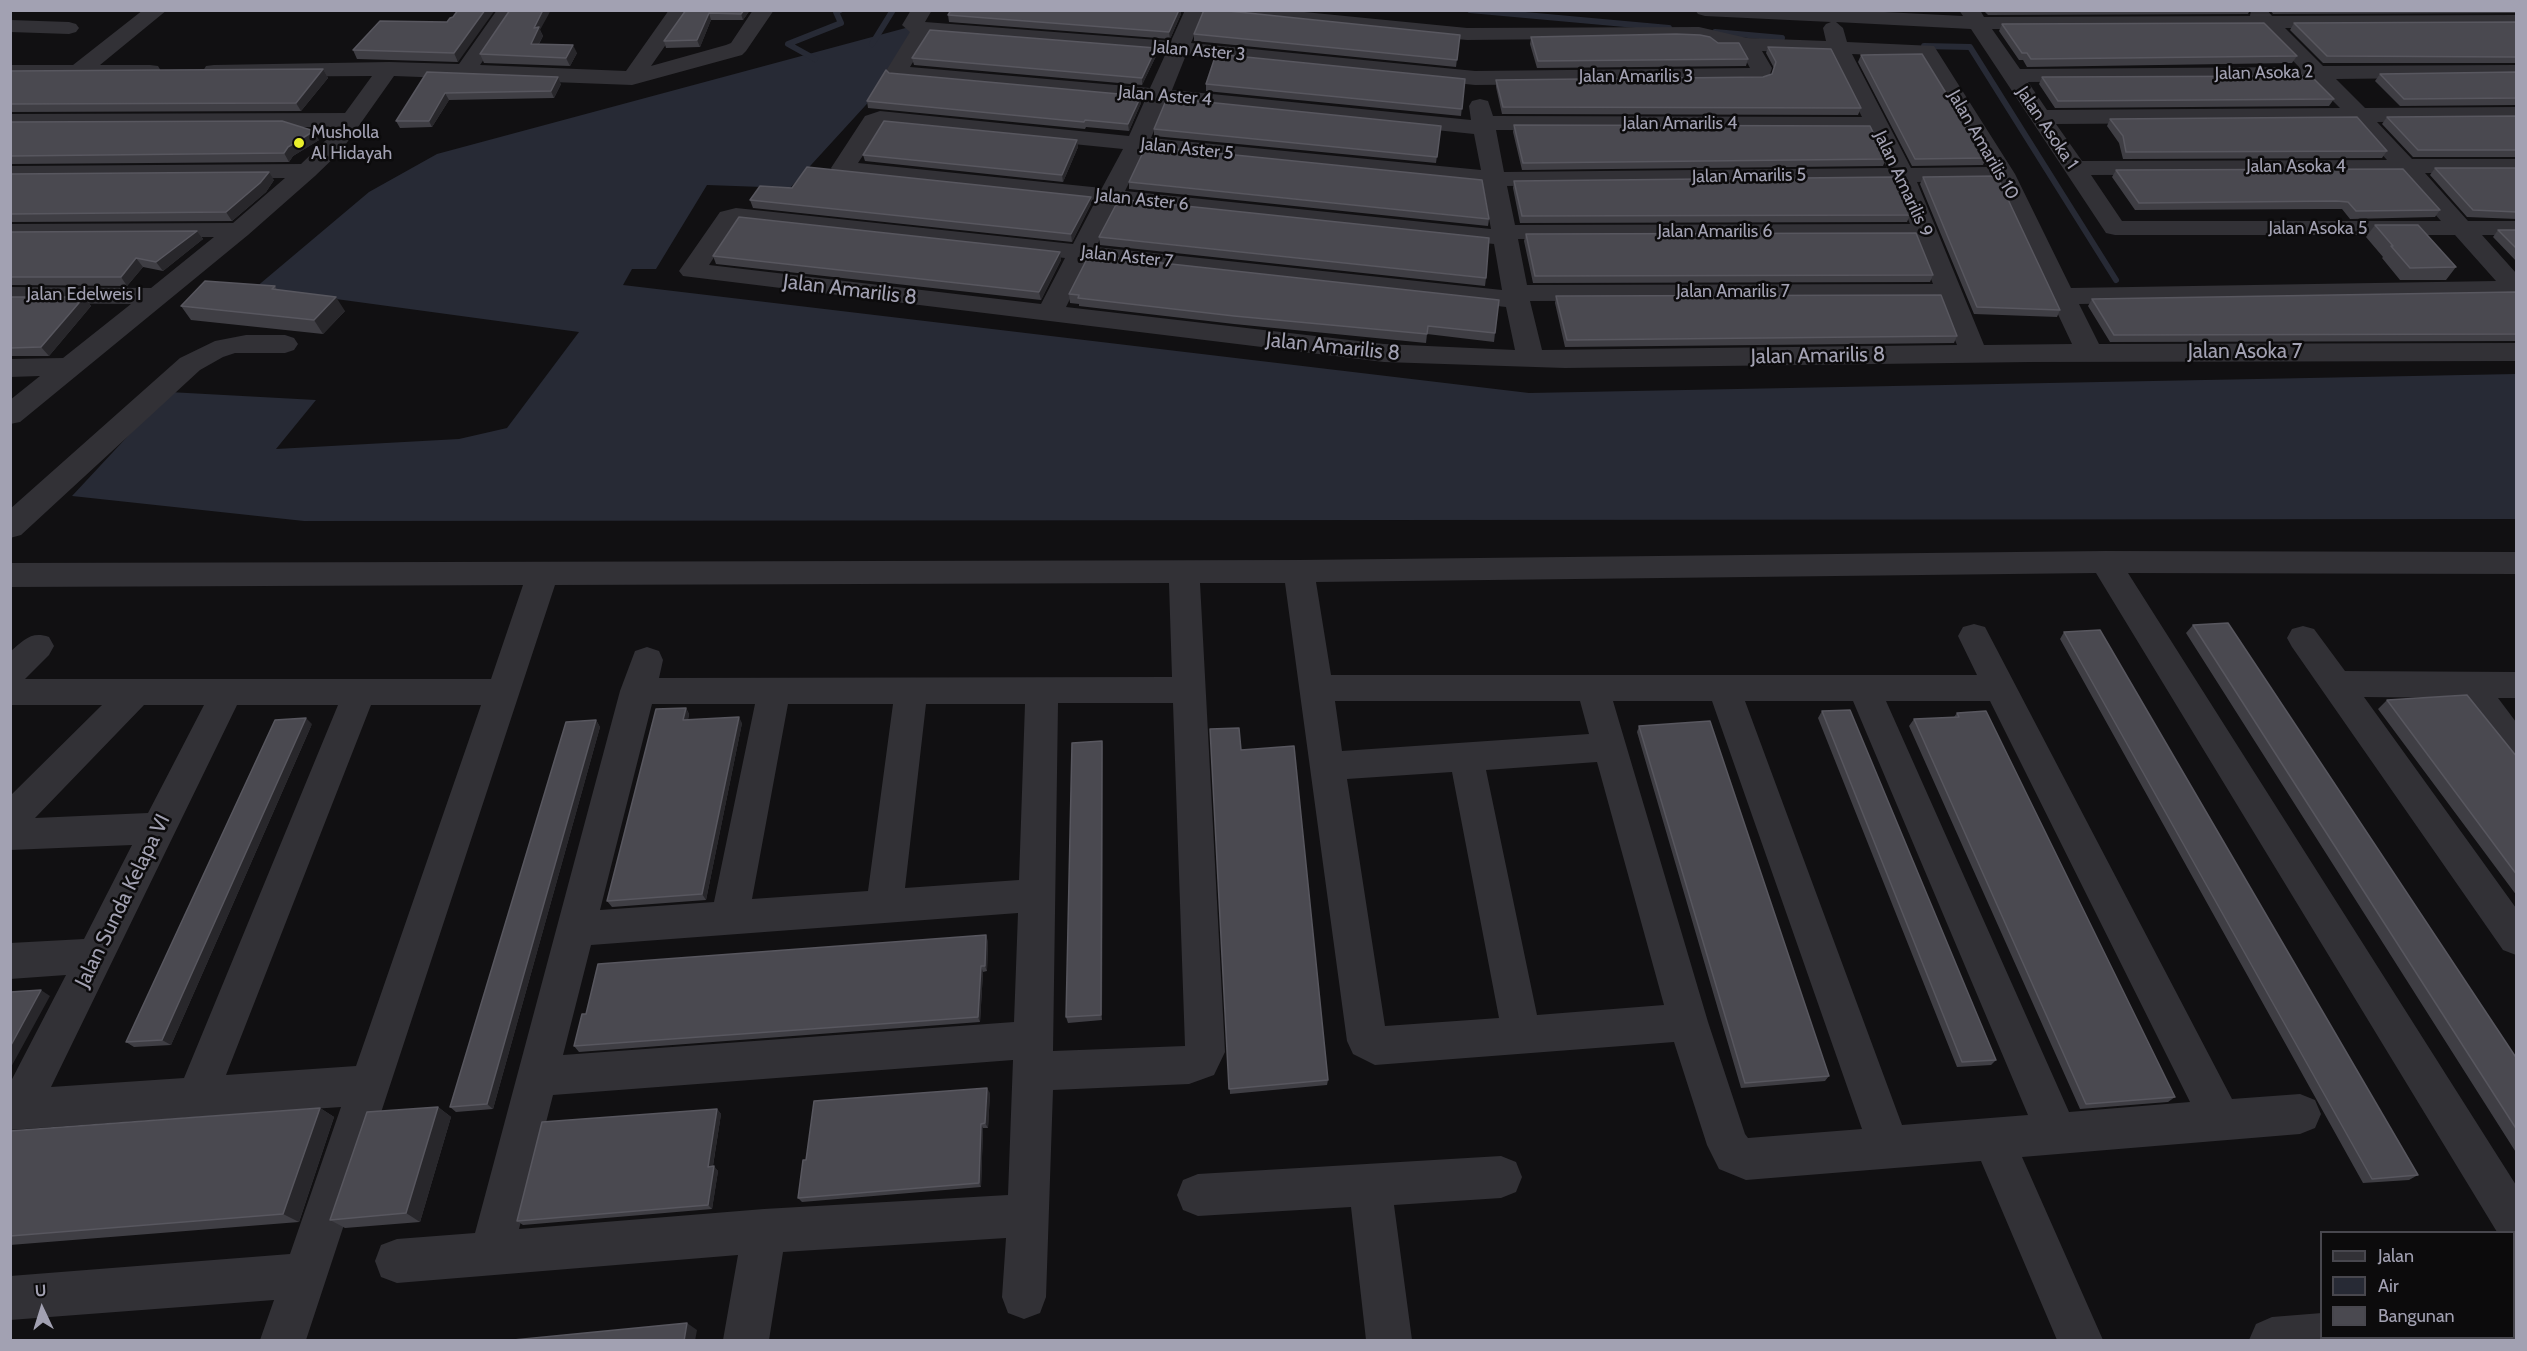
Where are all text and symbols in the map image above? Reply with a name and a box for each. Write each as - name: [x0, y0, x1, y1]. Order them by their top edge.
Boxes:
- street label: Jalan Aster 3: [1152, 36, 1246, 66]
- street label: Jalan Asoka 2: [2215, 61, 2313, 85]
- street label: Jalan Amarilis 3: [1579, 66, 1693, 88]
- street label: Jalan Aster 4: [1117, 81, 1213, 111]
- street label: Jalan Asoka 1: [2011, 83, 2083, 173]
- street label: Jalan Amarilis 10: [1943, 86, 2023, 204]
- street label: Jalan Amarilis 4: [1622, 113, 1738, 135]
- place label: Musholla Al Hidayah: [311, 122, 392, 164]
- street label: Jalan Amarilis 9: [1869, 127, 1937, 241]
- street label: Jalan Aster 5: [1139, 133, 1235, 165]
- marker: Musholla Al Hidayah: [292, 136, 306, 150]
- street label: Jalan Asoka 4: [2246, 156, 2346, 178]
- street label: Jalan Amarilis 5: [1692, 164, 1806, 188]
- street label: Jalan Aster 6: [1094, 184, 1190, 216]
- street label: Jalan Asoka 5: [2269, 218, 2367, 240]
- street label: Jalan Amarilis 6: [1658, 221, 1772, 243]
- street label: Jalan Aster 7: [1080, 241, 1174, 273]
- street label: Jalan Amarilis 8: [782, 269, 918, 311]
- street label: Jalan Amarilis 7: [1676, 281, 1790, 303]
- street label: Jalan Edelweis I: [26, 284, 142, 306]
- street label: Jalan Amarilis 8: [1265, 327, 1401, 367]
- street label: Jalan Asoka 7: [2188, 339, 2302, 365]
- street label: Jalan Amarilis 8: [1750, 342, 1886, 370]
- street label: Jalan Sunda Kelapa VI: [70, 810, 176, 992]
- legend: [2320, 1231, 2515, 1339]
- text: Jalan: [2378, 1245, 2414, 1267]
- text: Air: [2378, 1275, 2399, 1297]
- north arrow: [12, 1279, 72, 1339]
- text: U: [34, 1281, 47, 1300]
- text: Bangunan: [2378, 1305, 2455, 1327]

